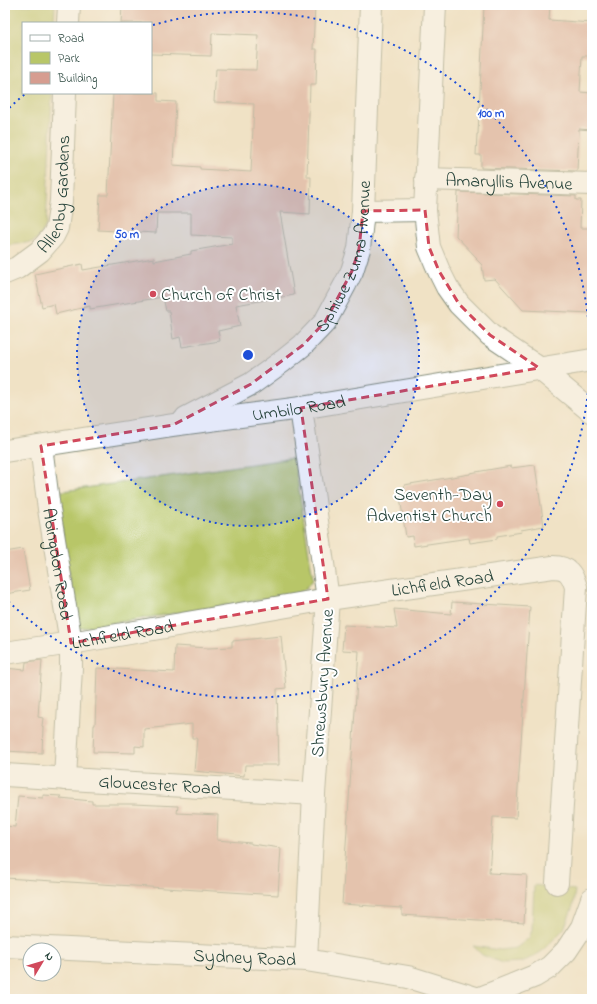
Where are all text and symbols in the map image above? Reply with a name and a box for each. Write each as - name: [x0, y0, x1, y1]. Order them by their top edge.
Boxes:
- legend: [22, 22, 152, 94]
- text: Road: [58, 30, 84, 48]
- text: Park: [58, 50, 80, 68]
- text: Building: [57, 70, 97, 89]
- text: 100 m: [478, 105, 505, 123]
- street label: Allenby Gardens: [32, 135, 78, 260]
- street label: Amaryllis Avenue: [445, 169, 574, 198]
- street label: Sphiwe Zuma Avenue: [310, 179, 379, 340]
- text: 50 m: [115, 226, 140, 244]
- place label: Church of Christ: [161, 283, 281, 309]
- marker: Church of Christ: [148, 289, 158, 299]
- centre of rings: [241, 348, 255, 362]
- street label: Umbilo Road: [251, 390, 348, 429]
- place label: Seventh-Day Adventist Church: [367, 483, 492, 530]
- marker: Seventh-Day Adventist Church: [495, 499, 505, 509]
- street label: Abingdon Road: [34, 506, 78, 622]
- street label: Lichfield Road: [390, 565, 495, 605]
- street label: Shrewsbury Avenue: [306, 607, 342, 758]
- street label: Lichfield Road: [70, 615, 176, 658]
- street label: Gloucester Road: [98, 770, 222, 803]
- north arrow: [22, 942, 62, 982]
- street label: Sydney Road: [193, 944, 297, 975]
- text: N: [40, 949, 58, 964]

